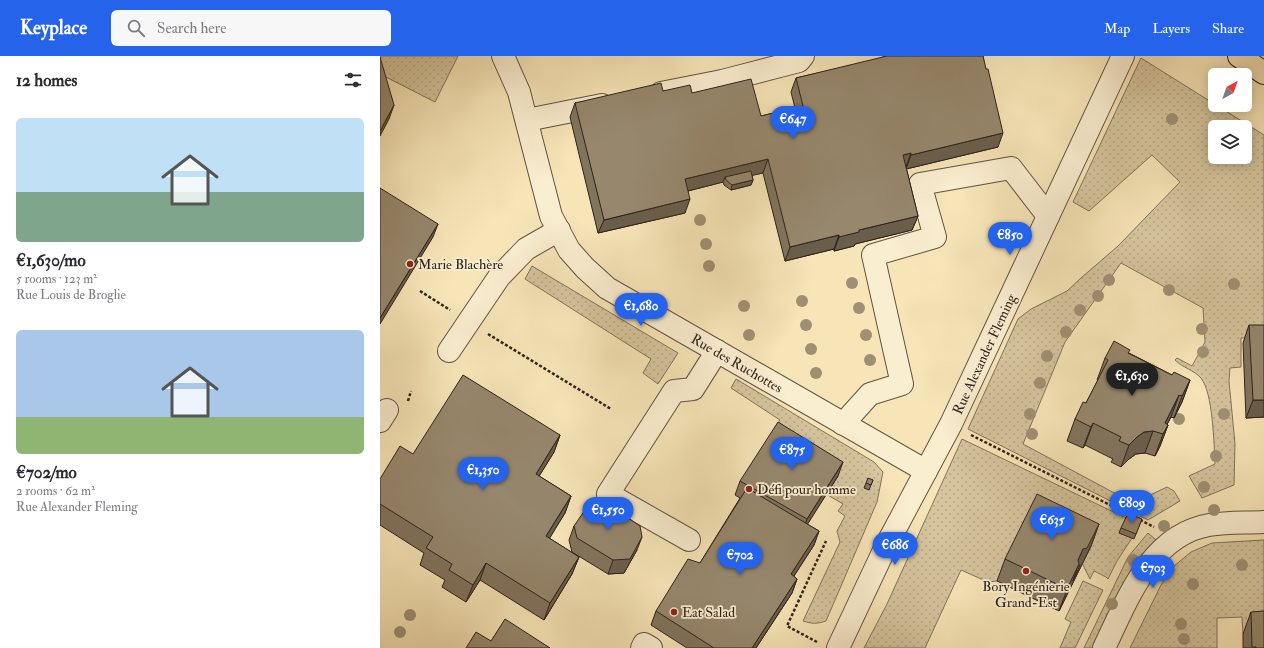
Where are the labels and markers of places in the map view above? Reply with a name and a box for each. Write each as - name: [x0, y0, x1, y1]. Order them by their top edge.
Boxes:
- pin: €647: [769, 106, 817, 140]
- pin: €850: [986, 222, 1034, 256]
- place label: Marie Blachère: [418, 256, 503, 273]
- marker: Marie Blachère: [405, 259, 415, 269]
- pin: €1,680: [608, 293, 674, 327]
- pin: €1,630: [1099, 363, 1165, 397]
- pin: €875: [768, 437, 816, 471]
- pin: €1,350: [450, 457, 516, 491]
- place label: Défi pour homme: [757, 481, 856, 499]
- marker: Défi pour homme: [744, 484, 754, 494]
- pin: €809: [1108, 490, 1156, 524]
- pin: €1,550: [575, 497, 641, 531]
- pin: €635: [1028, 507, 1076, 541]
- pin: €686: [871, 532, 919, 566]
- pin: €702: [716, 542, 764, 576]
- pin: €703: [1129, 555, 1177, 589]
- marker: Bory Ingénierie Grand-Est: [1021, 566, 1031, 576]
- place label: Bory Ingénierie Grand-Est: [982, 578, 1070, 611]
- place label: Eat Salad: [682, 604, 735, 621]
- marker: Eat Salad: [669, 607, 679, 617]

